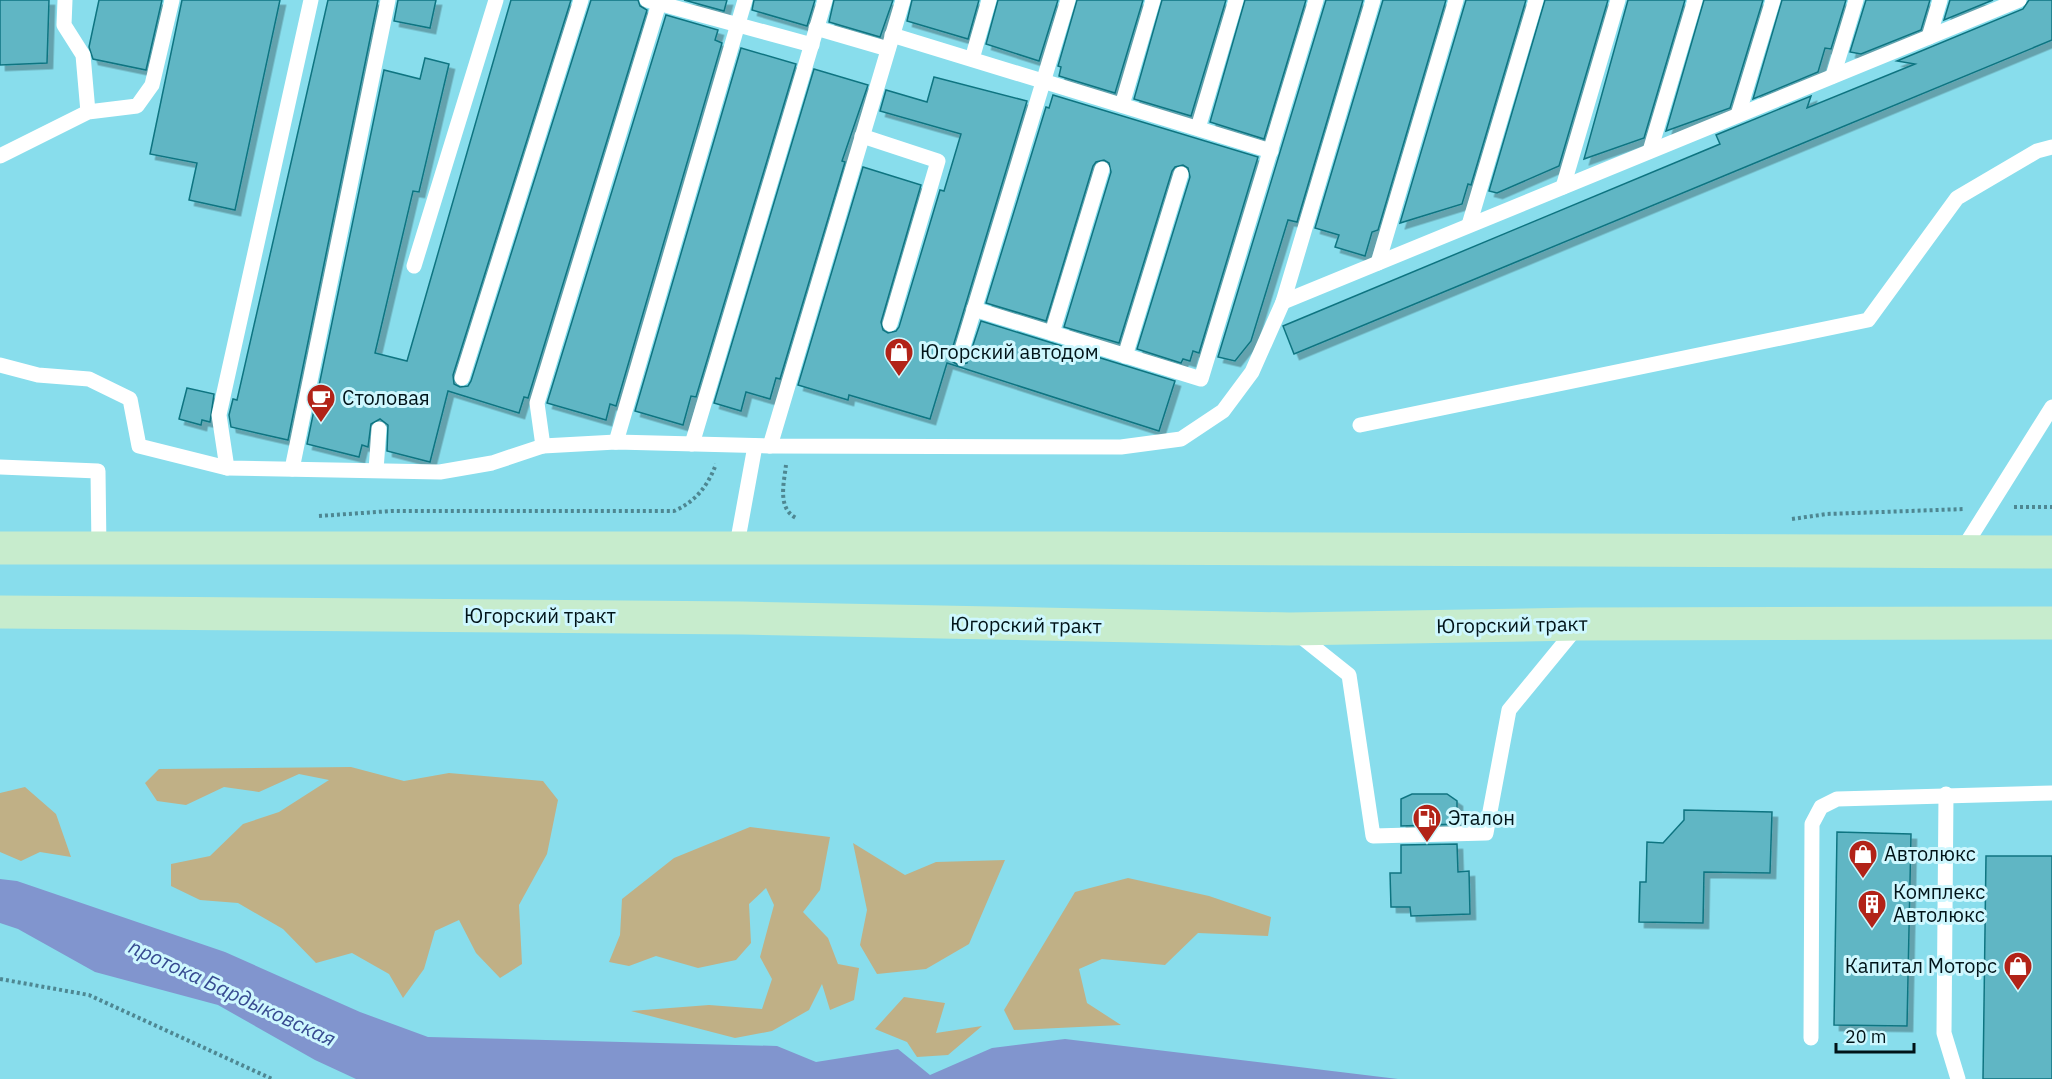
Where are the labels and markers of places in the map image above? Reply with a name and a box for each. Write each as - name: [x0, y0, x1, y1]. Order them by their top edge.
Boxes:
- shop icon: Югорский автодом: [883, 336, 915, 378]
- place label: Югорский автодом: [920, 338, 1099, 365]
- cafe icon: Столовая: [305, 382, 337, 424]
- place label: Столовая: [342, 384, 430, 411]
- fuel station icon: Эталон: [1411, 802, 1443, 844]
- place label: Эталон: [1448, 804, 1515, 831]
- shop icon: Автолюкс: [1847, 838, 1879, 880]
- place label: Автолюкс: [1884, 840, 1976, 867]
- place label: Комплекс Автолюкс: [1893, 878, 1985, 928]
- building icon: Комплекс Автолюкс: [1856, 888, 1888, 930]
- shop icon: Капитал Моторс: [2002, 950, 2034, 992]
- place label: Капитал Моторс: [1845, 952, 1997, 979]

